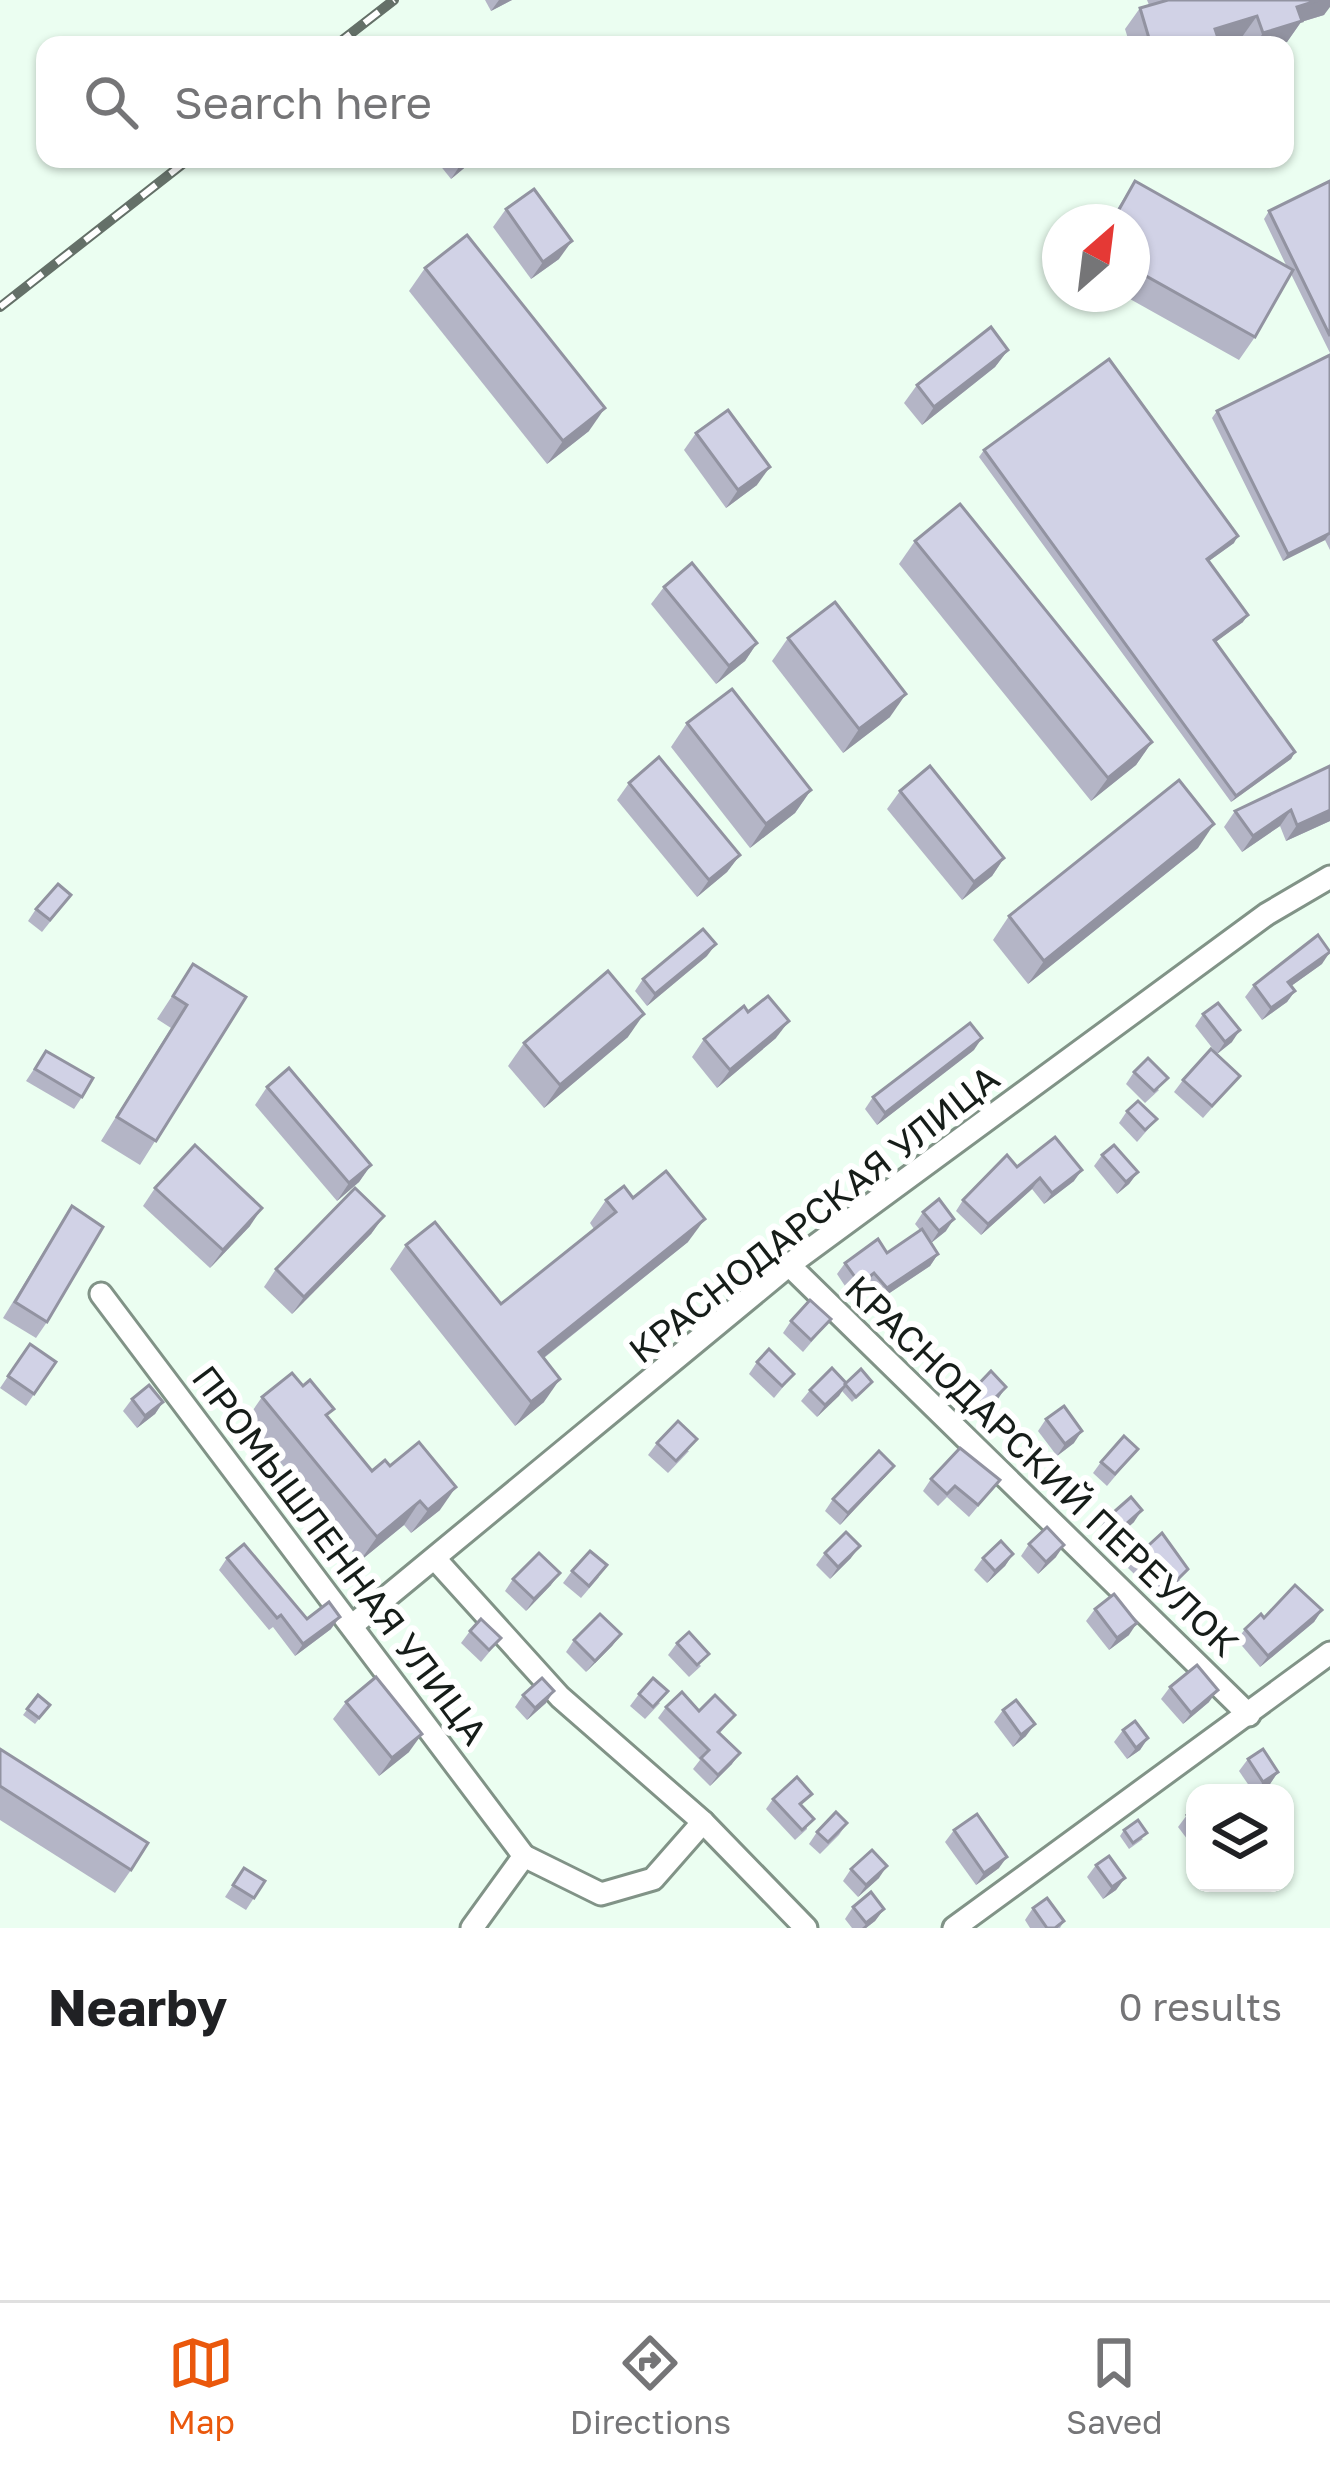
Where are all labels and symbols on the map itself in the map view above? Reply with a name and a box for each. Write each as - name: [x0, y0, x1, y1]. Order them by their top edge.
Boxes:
- north arrow: [1042, 204, 1150, 312]
- street label: КРАСНОДАРСКАЯ УЛИЦА: [620, 1056, 1007, 1371]
- street label: КРАСНОДАРСКИЙ ПЕРЕУЛОК: [837, 1266, 1248, 1665]
- street label: ПРОМЫШЛЕННАЯ УЛИЦА: [184, 1357, 497, 1753]

